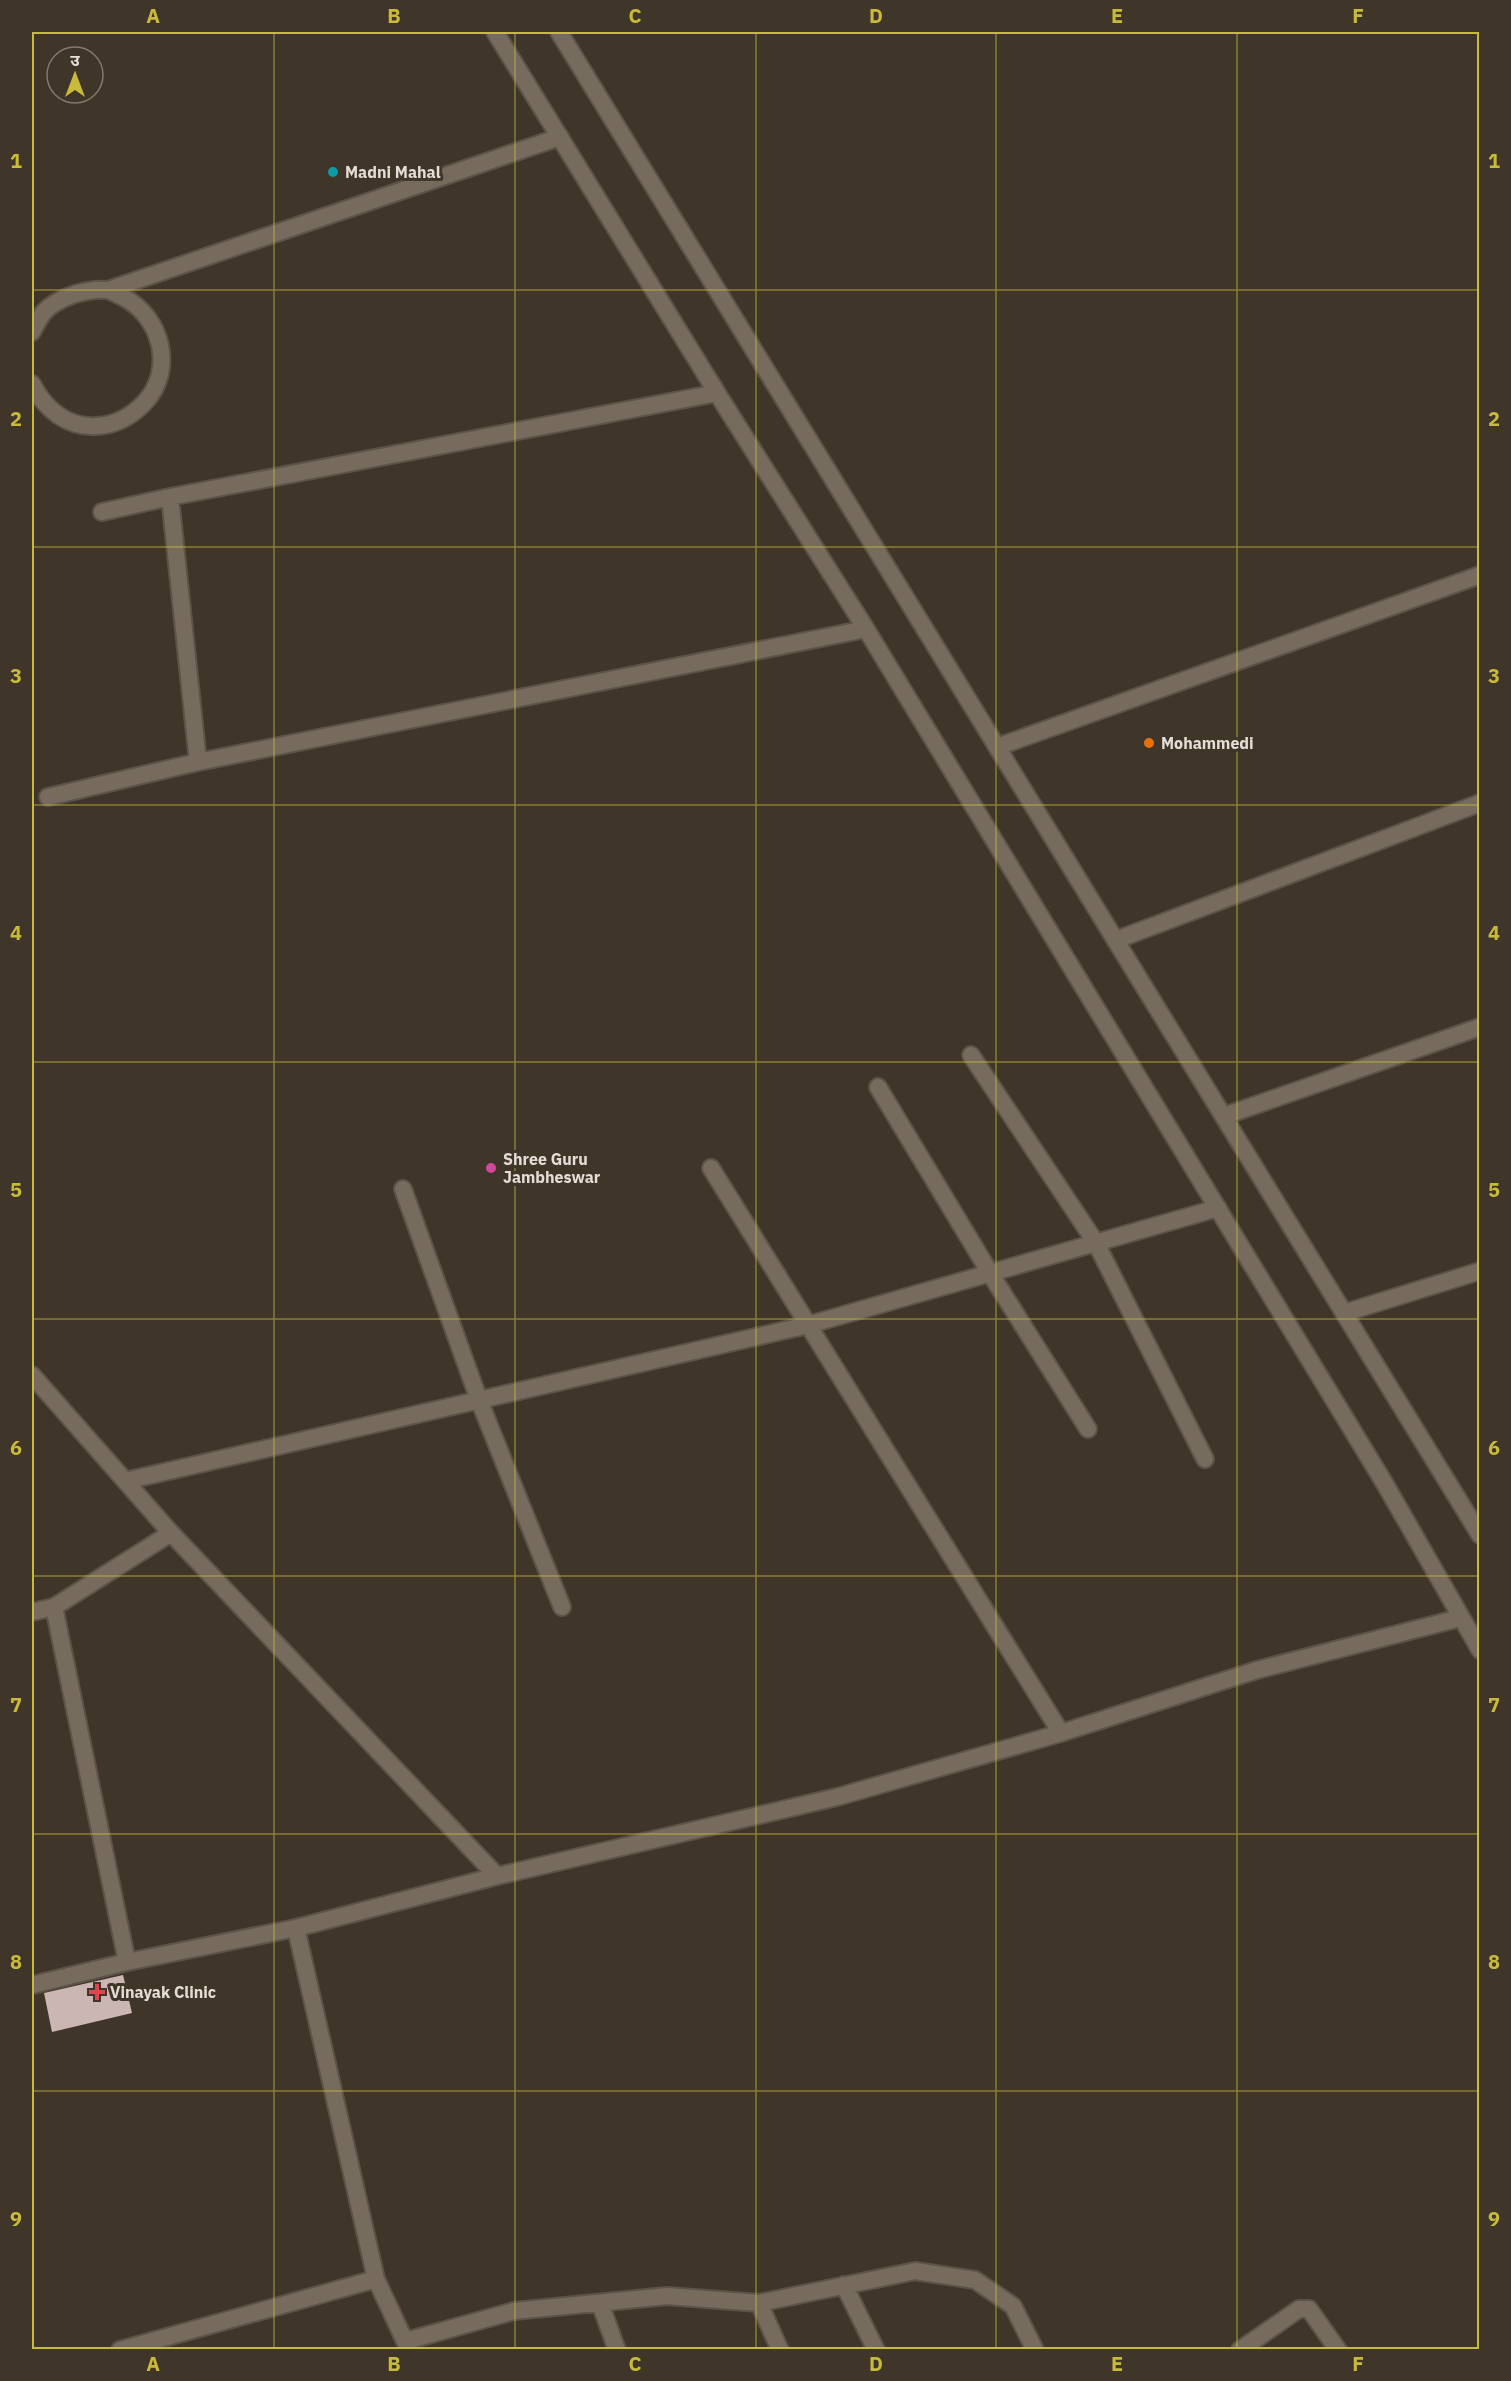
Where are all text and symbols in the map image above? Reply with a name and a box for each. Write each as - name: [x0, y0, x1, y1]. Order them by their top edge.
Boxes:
- text: A: [146, 2, 160, 29]
- text: B: [387, 2, 401, 29]
- text: C: [628, 2, 642, 29]
- text: D: [869, 2, 883, 29]
- text: E: [1111, 2, 1123, 29]
- text: F: [1352, 2, 1364, 29]
- north arrow: [45, 45, 105, 105]
- text: उ: [70, 50, 80, 70]
- text: 1: [10, 147, 22, 174]
- text: 1: [1488, 147, 1500, 174]
- place label: Madni Mahal: [345, 162, 441, 182]
- marker: Madni Mahal: [326, 165, 340, 179]
- text: 2: [10, 405, 22, 432]
- text: 2: [1488, 405, 1500, 432]
- text: 3: [10, 662, 22, 689]
- text: 3: [1488, 662, 1500, 689]
- place label: Mohammedi: [1161, 733, 1254, 753]
- marker: Mohammedi: [1142, 736, 1156, 750]
- text: 4: [10, 919, 22, 946]
- text: 4: [1488, 919, 1500, 946]
- place label: Shree Guru Jambheswar: [503, 1149, 601, 1187]
- marker: Shree Guru Jambheswar: [484, 1161, 498, 1175]
- text: 5: [10, 1176, 22, 1203]
- text: 5: [1488, 1176, 1500, 1203]
- text: 6: [10, 1434, 22, 1461]
- text: 6: [1488, 1434, 1500, 1461]
- text: 7: [10, 1691, 22, 1718]
- text: 7: [1488, 1691, 1500, 1718]
- text: 8: [10, 1948, 22, 1975]
- text: 8: [1488, 1948, 1500, 1975]
- place label: Vinayak Clinic: [110, 1982, 216, 2002]
- marker: Vinayak Clinic: [88, 1983, 106, 2001]
- text: 9: [10, 2205, 22, 2232]
- text: 9: [1488, 2205, 1500, 2232]
- text: A: [146, 2350, 160, 2377]
- text: B: [387, 2350, 401, 2377]
- text: C: [628, 2350, 642, 2377]
- text: D: [869, 2350, 883, 2377]
- text: E: [1111, 2350, 1123, 2377]
- text: F: [1352, 2350, 1364, 2377]

